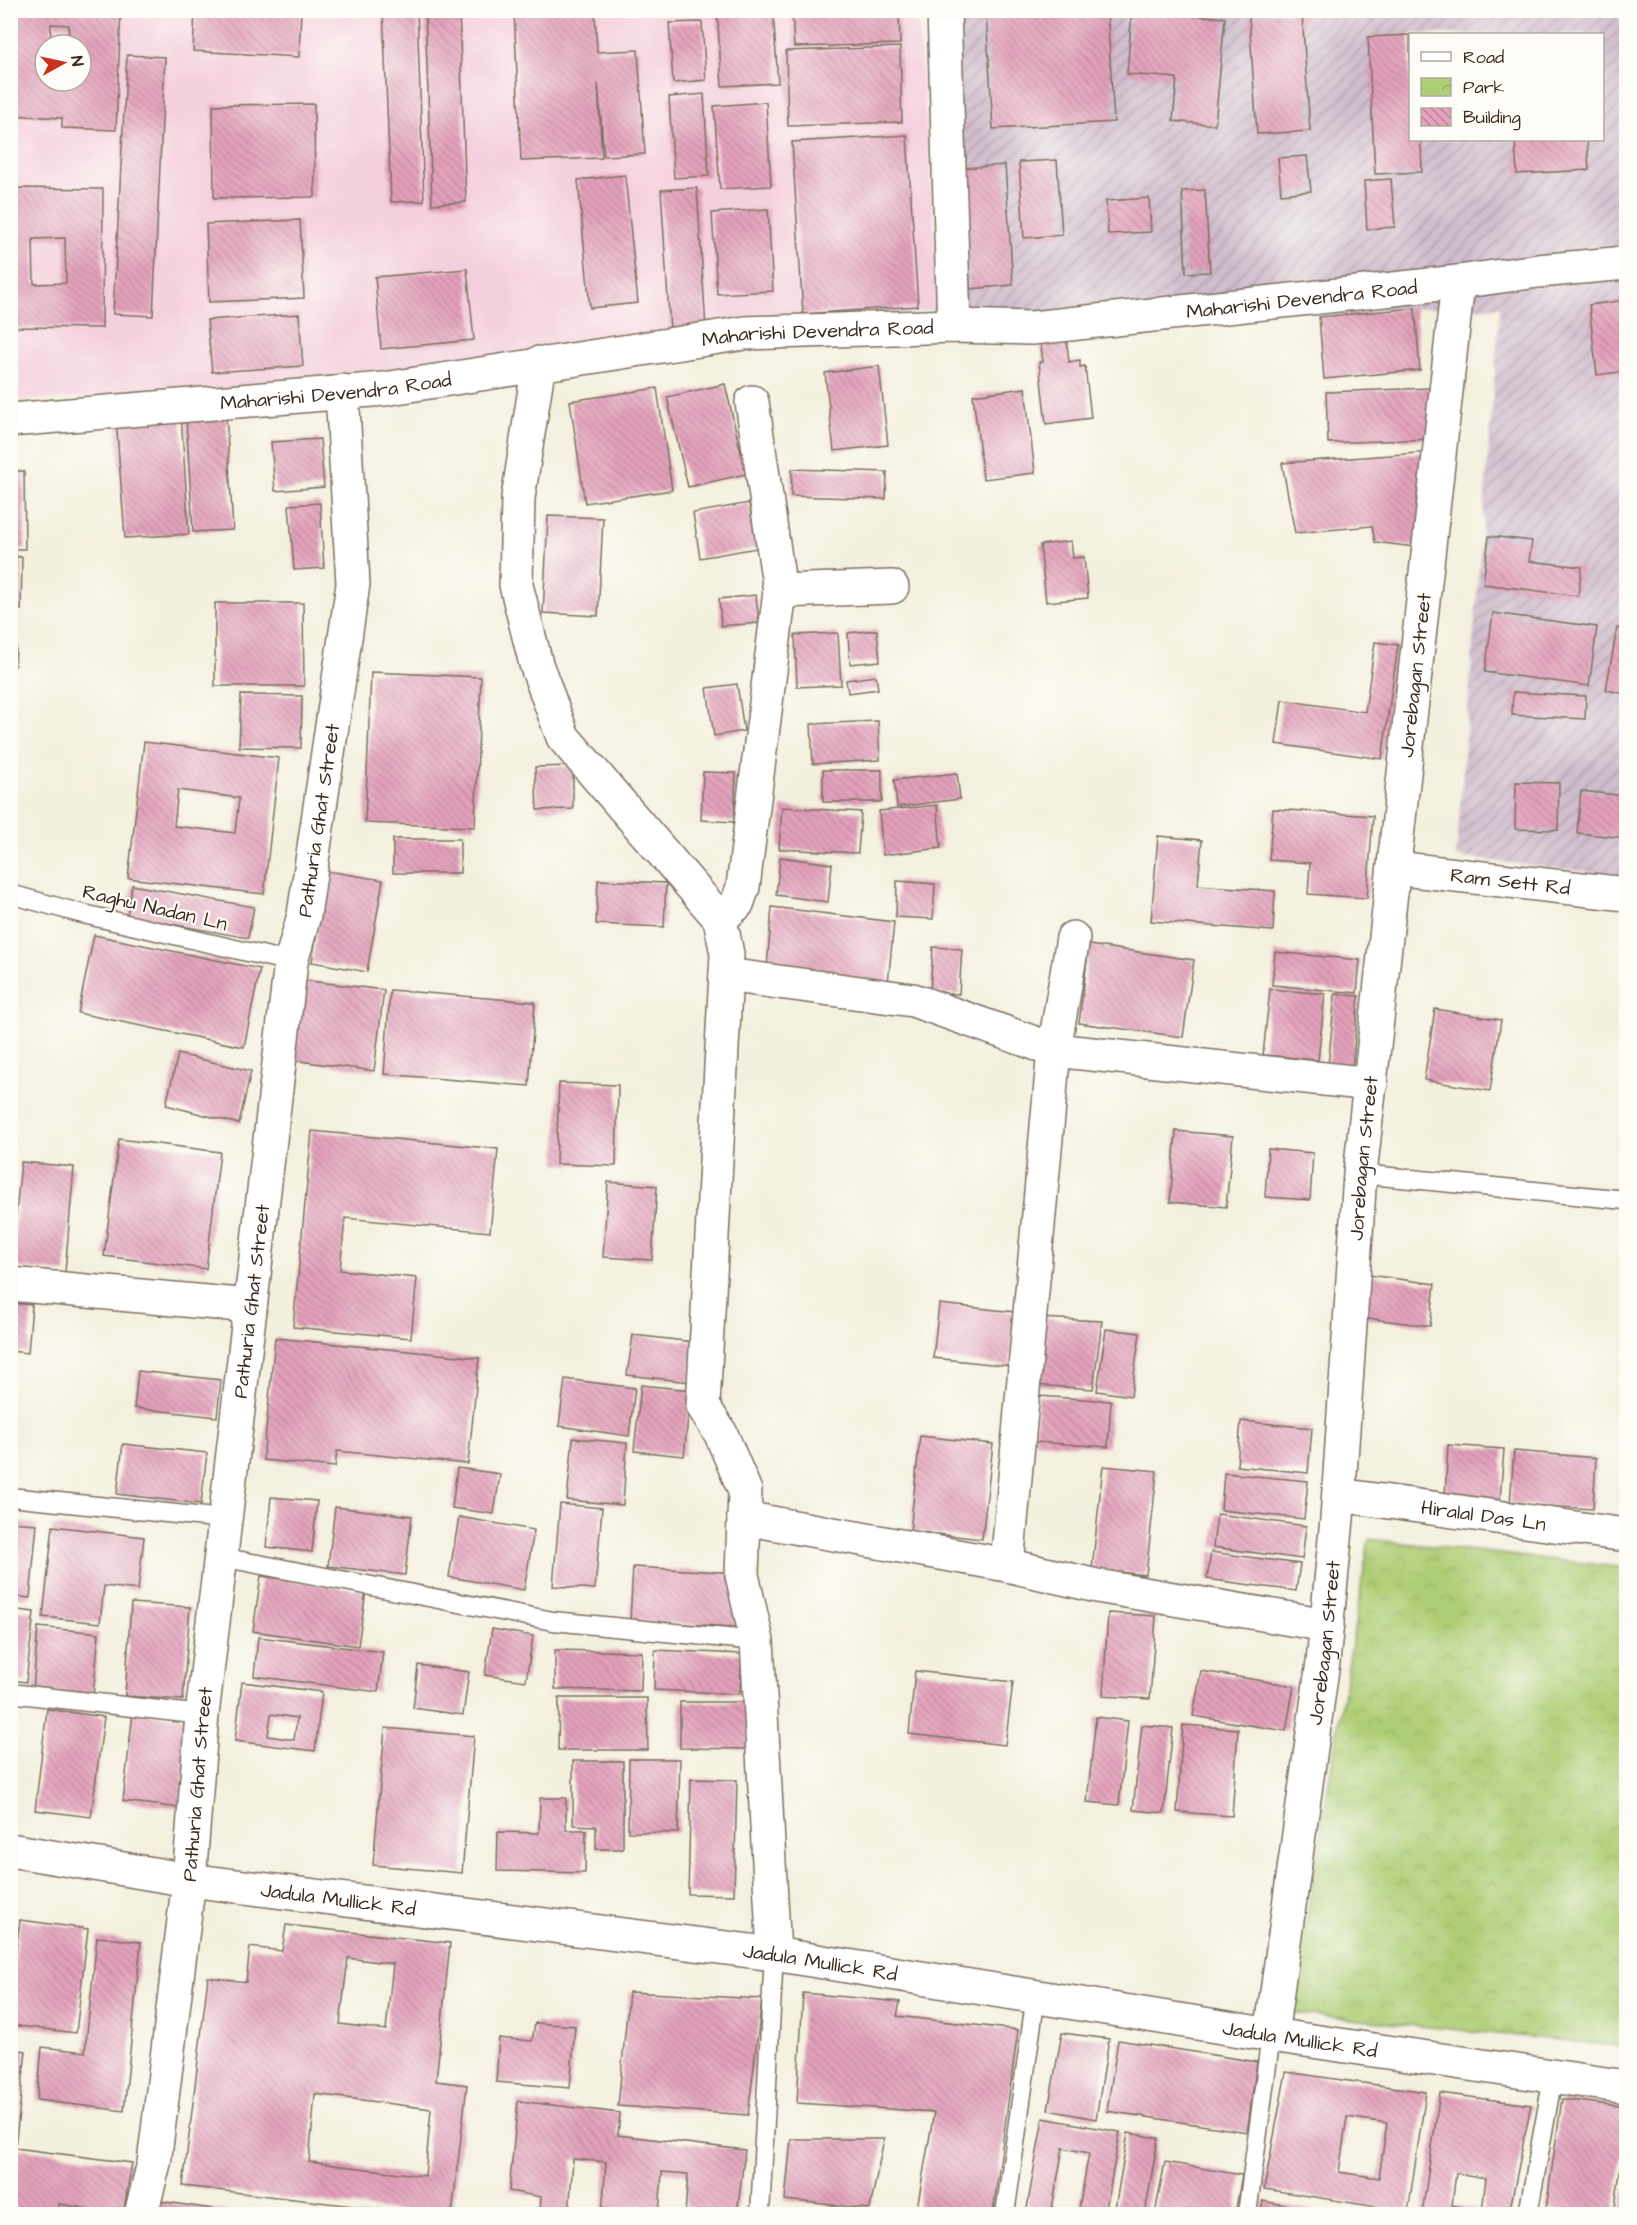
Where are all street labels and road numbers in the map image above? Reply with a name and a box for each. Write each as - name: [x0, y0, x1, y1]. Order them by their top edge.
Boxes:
- street label: Maharishi Devendra Road: [1185, 273, 1419, 326]
- street label: Maharishi Devendra Road: [700, 314, 934, 355]
- street label: Maharishi Devendra Road: [219, 366, 453, 418]
- street label: Jorebagan Street: [1393, 591, 1439, 759]
- street label: Pathuria Ghat Street: [291, 722, 347, 919]
- street label: Ram Sett Rd: [1449, 861, 1572, 903]
- street label: Raghu Nadan Ln: [79, 878, 230, 939]
- street label: Jorebagan Street: [1343, 1075, 1386, 1242]
- street label: Pathuria Ghat Street: [227, 1203, 277, 1400]
- street label: Hiralal Das Ln: [1419, 1494, 1548, 1539]
- street label: Jorebagan Street: [1301, 1559, 1348, 1727]
- street label: Pathuria Ghat Street: [176, 1685, 220, 1883]
- street label: Jadula Mullick Rd: [259, 1876, 417, 1924]
- street label: Jadula Mullick Rd: [741, 1937, 899, 1989]
- street label: Jadula Mullick Rd: [1220, 2014, 1379, 2065]

